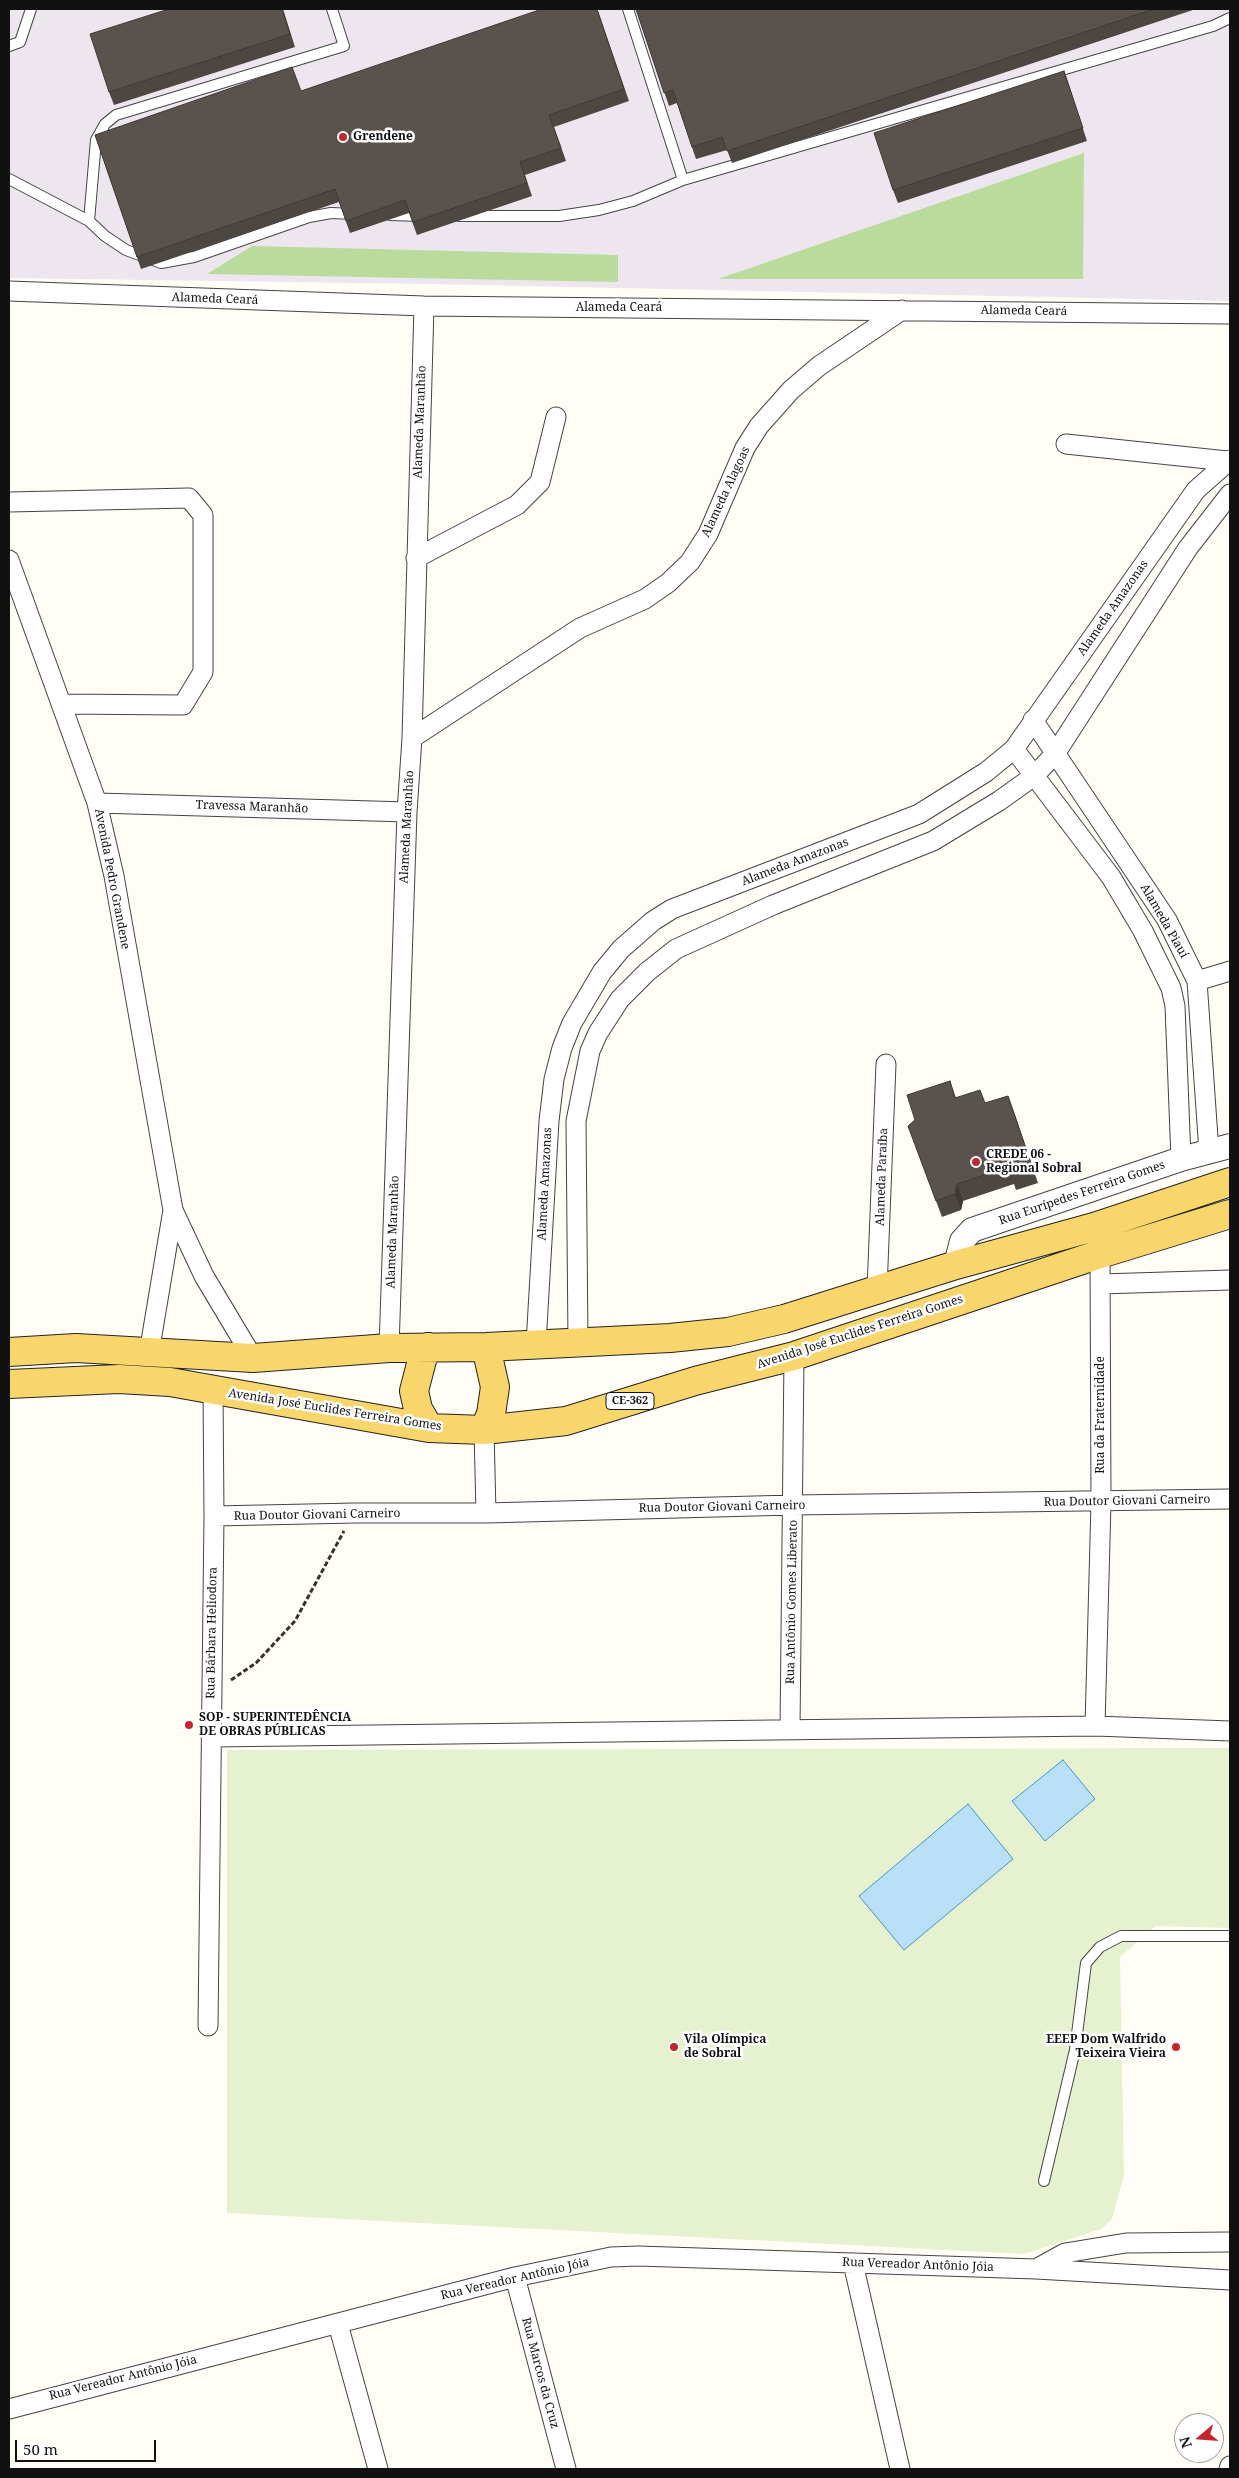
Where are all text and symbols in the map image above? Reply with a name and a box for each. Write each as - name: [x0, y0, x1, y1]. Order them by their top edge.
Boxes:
- place label: Grendene: [353, 130, 413, 144]
- marker: Grendene: [337, 131, 349, 143]
- street label: Alameda Ceará: [171, 290, 259, 308]
- street label: Alameda Ceará: [576, 301, 662, 315]
- street label: Alameda Ceará: [981, 303, 1067, 319]
- street label: Alameda Maranhão: [411, 365, 429, 479]
- street label: Alameda Alagoas: [699, 444, 753, 540]
- street label: Alameda Amazonas: [1075, 557, 1151, 659]
- street label: Alameda Maranhão: [397, 770, 417, 884]
- street label: Travessa Maranhão: [195, 798, 309, 816]
- street label: Avenida Pedro Grandene: [91, 807, 133, 951]
- street label: Alameda Amazonas: [739, 835, 851, 889]
- street label: Alameda Piauí: [1137, 881, 1191, 961]
- street label: Alameda Amazonas: [535, 1127, 555, 1241]
- street label: Alameda Paraíba: [873, 1128, 891, 1226]
- place label: CREDE 06 - Regional Sobral: [986, 1148, 1082, 1176]
- marker: CREDE 06 - Regional Sobral: [970, 1156, 982, 1168]
- street label: Rua Eurípedes Ferreira Gomes: [997, 1158, 1167, 1228]
- street label: Alameda Maranhão: [384, 1175, 402, 1289]
- street label: Avenida José Euclides Ferreira Gomes: [755, 1292, 965, 1372]
- street label: Rua da Fraternidade: [1094, 1356, 1108, 1474]
- street label: Avenida José Euclides Ferreira Gomes: [227, 1386, 443, 1434]
- road number: CE-362: [606, 1392, 654, 1410]
- street label: Rua Doutor Giovani Carneiro: [1044, 1492, 1210, 1510]
- street label: Rua Doutor Giovani Carneiro: [639, 1498, 805, 1516]
- street label: Rua Doutor Giovani Carneiro: [234, 1506, 400, 1524]
- street label: Rua Antônio Gomes Liberato: [783, 1520, 801, 1684]
- street label: Rua Bárbara Heliodora: [204, 1567, 220, 1699]
- place label: SOP - SUPERINTEDÊNCIA DE OBRAS PÚBLICAS: [199, 1711, 351, 1739]
- marker: SOP - SUPERINTEDÊNCIA DE OBRAS PÚBLICAS: [183, 1719, 195, 1731]
- place label: Vila Olímpica de Sobral: [684, 2033, 766, 2061]
- place label: EEEP Dom Walfrido Teixeira Vieira: [1046, 2033, 1166, 2061]
- marker: Vila Olímpica de Sobral: [668, 2041, 680, 2053]
- marker: EEEP Dom Walfrido Teixeira Vieira: [1170, 2041, 1182, 2053]
- street label: Rua Vereador Antônio Jóia: [439, 2255, 591, 2303]
- street label: Rua Vereador Antônio Jóia: [842, 2255, 994, 2275]
- street label: Rua Marcos da Cruz: [518, 2316, 562, 2430]
- street label: Rua Vereador Antônio Jóia: [48, 2353, 198, 2403]
- north arrow: [1174, 2413, 1224, 2463]
- scale bar: [18, 2430, 159, 2462]
- text: N: [1174, 2434, 1196, 2451]
- text: 50 m: [23, 2439, 58, 2459]

